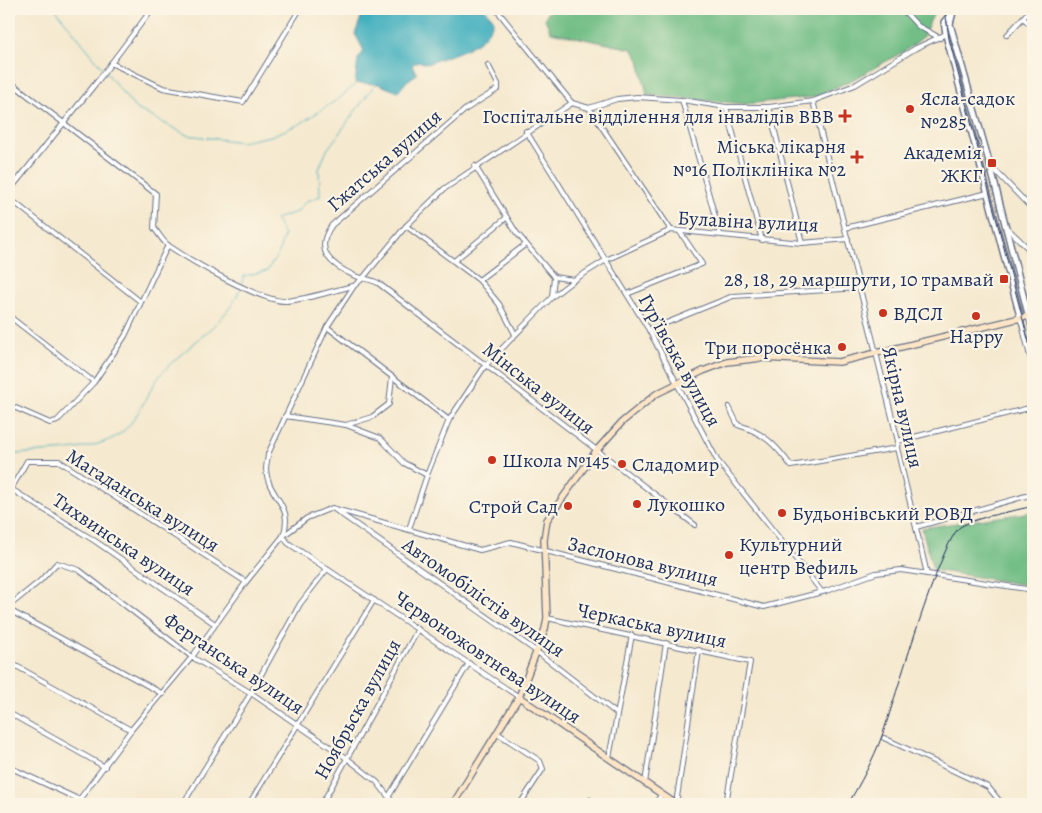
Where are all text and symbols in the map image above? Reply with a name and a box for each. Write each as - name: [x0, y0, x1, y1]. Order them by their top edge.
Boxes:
- place label: Ясла-садок №285: [920, 85, 1015, 135]
- street label: Гжатська вулиця: [321, 103, 447, 218]
- place label: Госпітальне відділення для інвалідів ВВВ: [482, 103, 834, 130]
- marker: Ясла-садок №285: [904, 103, 916, 115]
- marker: Госпітальне відділення для інвалідів ВВВ: [838, 109, 852, 123]
- place label: Міська лікарня №16 Поліклініка №2: [672, 133, 846, 183]
- place label: Академія ЖКГ: [903, 139, 982, 189]
- marker: Міська лікарня №16 Поліклініка №2: [850, 150, 864, 164]
- marker: Академія ЖКГ: [986, 157, 998, 169]
- street label: Булавіна вулиця: [677, 204, 819, 239]
- place label: 28, 18, 29 маршрути, 10 трамвай: [724, 266, 994, 293]
- marker: 28, 18, 29 маршрути, 10 трамвай: [998, 273, 1010, 285]
- street label: Гур’ївська вулиця: [632, 289, 727, 432]
- place label: ВДСЛ: [893, 300, 943, 327]
- marker: ВДСЛ: [877, 307, 889, 319]
- marker: Happy: [970, 310, 982, 322]
- place label: Happy: [949, 323, 1004, 350]
- place label: Три поросёнка: [705, 334, 833, 361]
- street label: Мінська вулиця: [477, 336, 600, 441]
- marker: Три поросёнка: [836, 341, 848, 353]
- street label: Якірна вулиця: [875, 343, 930, 471]
- street label: Магаданська вулиця: [61, 442, 224, 558]
- place label: Школа №145: [502, 447, 610, 474]
- place label: Сладомир: [632, 451, 719, 478]
- marker: Школа №145: [486, 454, 498, 466]
- marker: Сладомир: [616, 458, 628, 470]
- street label: Тихвинська вулиця: [47, 487, 200, 602]
- place label: Лукошко: [647, 491, 725, 518]
- place label: Строй Сад: [469, 493, 558, 520]
- marker: Лукошко: [631, 498, 643, 510]
- marker: Строй Сад: [562, 500, 574, 512]
- place label: Будьонівський РОВД: [792, 500, 973, 527]
- marker: Будьонівський РОВД: [776, 507, 788, 519]
- street label: Заслонова вулиця: [565, 530, 721, 593]
- street label: Автомобілістів вулиця: [396, 531, 570, 664]
- place label: Культурний центр Вефиль: [739, 531, 858, 581]
- marker: Культурний центр Вефиль: [723, 549, 735, 561]
- street label: Червоножовтнева вулиця: [389, 585, 586, 730]
- street label: Черкаська вулиця: [575, 596, 729, 654]
- street label: Ферганська вулиця: [158, 606, 309, 721]
- street label: Ноябрьска вулиця: [308, 634, 407, 784]

